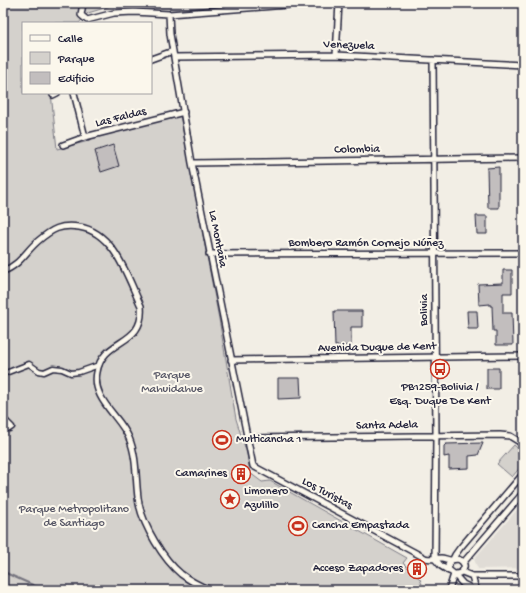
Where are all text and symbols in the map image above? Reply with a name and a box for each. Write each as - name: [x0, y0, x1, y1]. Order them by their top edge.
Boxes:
- legend: [22, 22, 152, 94]
- text: Calle: [58, 33, 83, 47]
- street label: Venezuela: [322, 38, 375, 54]
- text: Parque: [57, 53, 95, 67]
- text: Edificio: [58, 73, 94, 87]
- street label: Las Faldas: [94, 105, 148, 131]
- street label: Colombia: [334, 143, 380, 157]
- street label: La Montaña: [205, 209, 229, 269]
- street label: Bombero Ramón Cornejo Núñez: [287, 237, 444, 251]
- street label: Bolivia: [418, 294, 432, 327]
- street label: Avenida Duque de Kent: [318, 340, 437, 356]
- bus stop icon: PB1259-Bolivia / Esq. Duque De Kent: [429, 358, 451, 380]
- park label: Parque Mahuidahue: [141, 369, 204, 397]
- place label: PB1259-Bolivia / Esq. Duque De Kent: [389, 381, 492, 409]
- street label: Santa Adela: [356, 418, 418, 434]
- sports icon: Multicancha 1: [211, 429, 233, 451]
- place label: Multicancha 1: [236, 433, 302, 447]
- building icon: Camarines: [230, 463, 252, 485]
- place label: Camarines: [175, 467, 228, 481]
- street label: Los Turistas: [299, 475, 355, 513]
- place label: Limonero Azulillo: [244, 485, 288, 513]
- place icon: Limonero Azulillo: [219, 488, 241, 510]
- park label: Parque Metropolitano de Santiago: [18, 503, 129, 531]
- sports icon: Cancha Empastada: [287, 515, 309, 537]
- place label: Cancha Empastada: [312, 519, 409, 533]
- building icon: Acceso Zapadores: [406, 558, 428, 580]
- place label: Acceso Zapadores: [313, 562, 404, 576]

